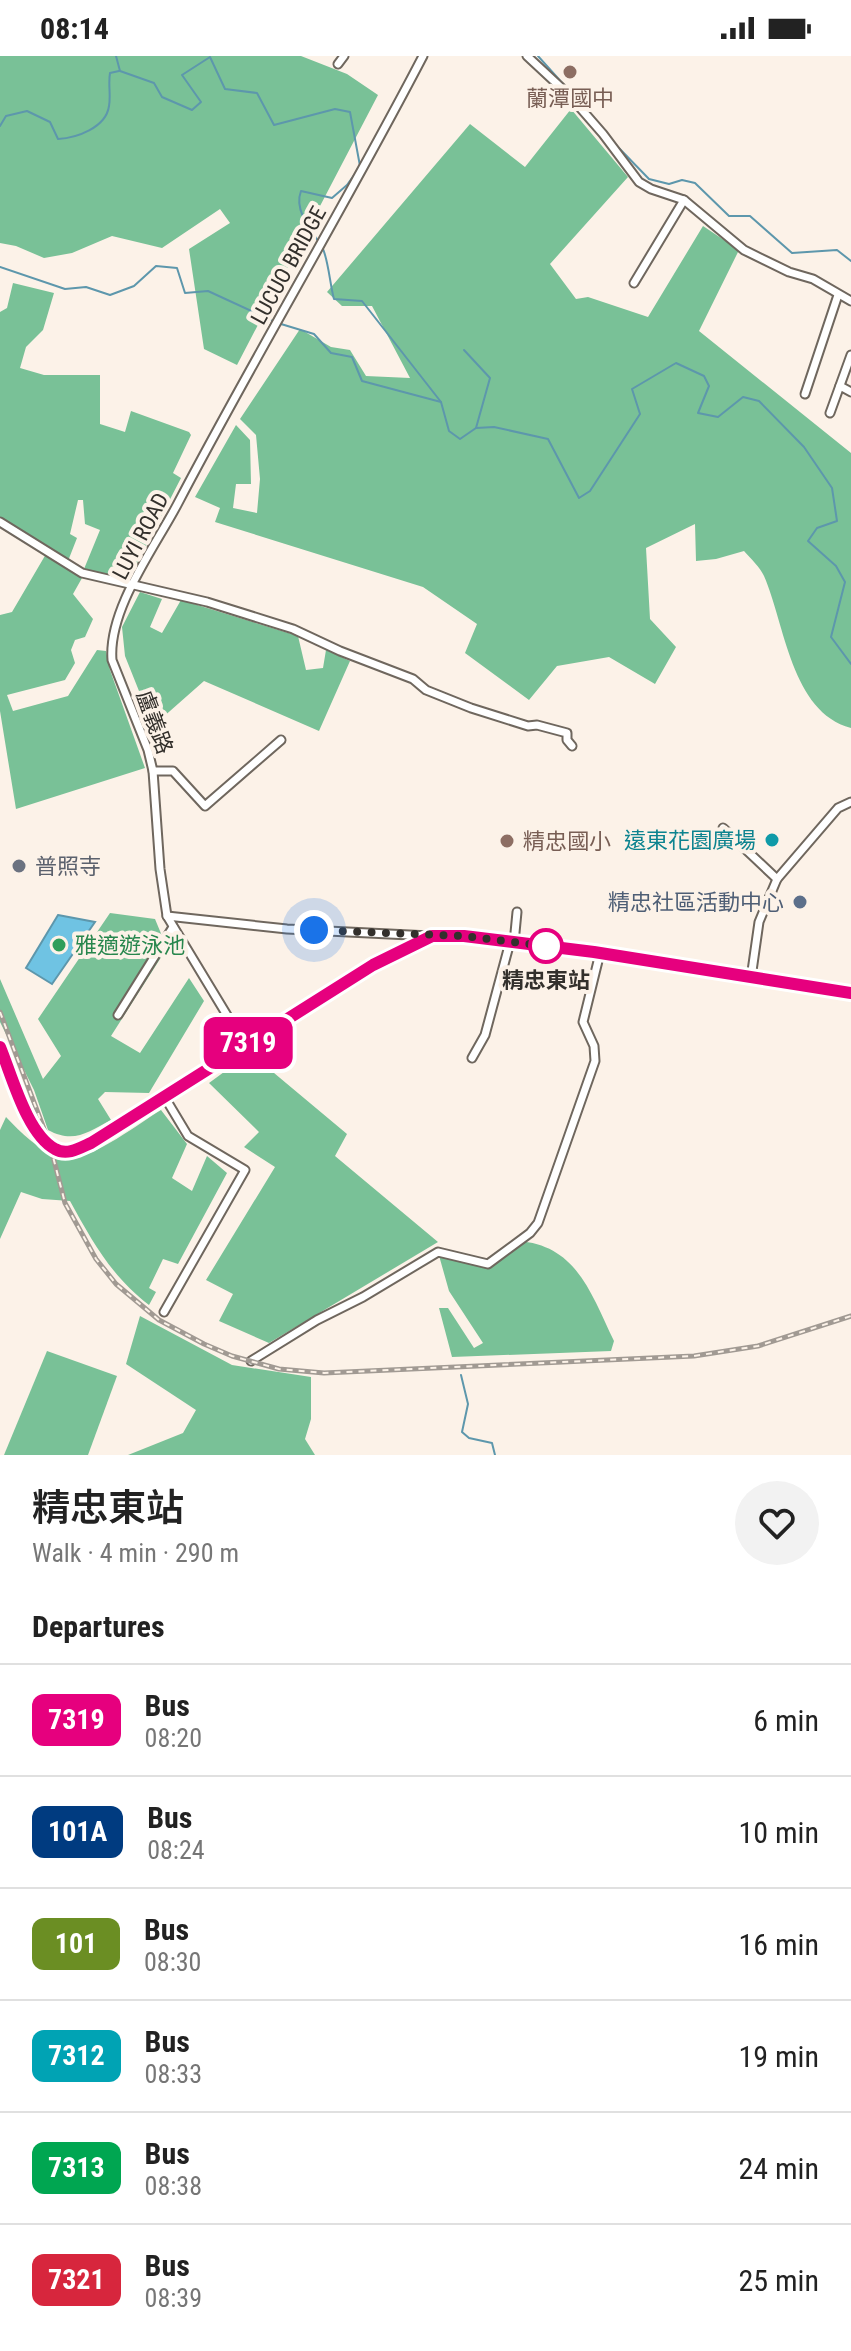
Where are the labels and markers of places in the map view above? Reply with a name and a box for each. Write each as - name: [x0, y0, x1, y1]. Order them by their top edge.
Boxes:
- marker: 蘭潭國中: [561, 63, 579, 81]
- place label: 蘭潭國中: [526, 86, 614, 111]
- place label: 遠東花園廣場: [624, 828, 756, 853]
- place label: 精忠國小: [523, 829, 611, 854]
- marker: 遠東花園廣場: [763, 831, 781, 849]
- marker: 精忠國小: [498, 832, 516, 850]
- place label: 普照寺: [35, 854, 101, 879]
- marker: 普照寺: [10, 857, 28, 875]
- place label: 精忠社區活動中心: [608, 890, 784, 915]
- marker: 精忠社區活動中心: [791, 893, 809, 911]
- marker: 精忠東站: [529, 929, 563, 963]
- place label: 雅適遊泳池: [75, 933, 185, 958]
- marker: 雅適遊泳池: [50, 936, 68, 954]
- place label: 精忠東站: [502, 968, 590, 993]

